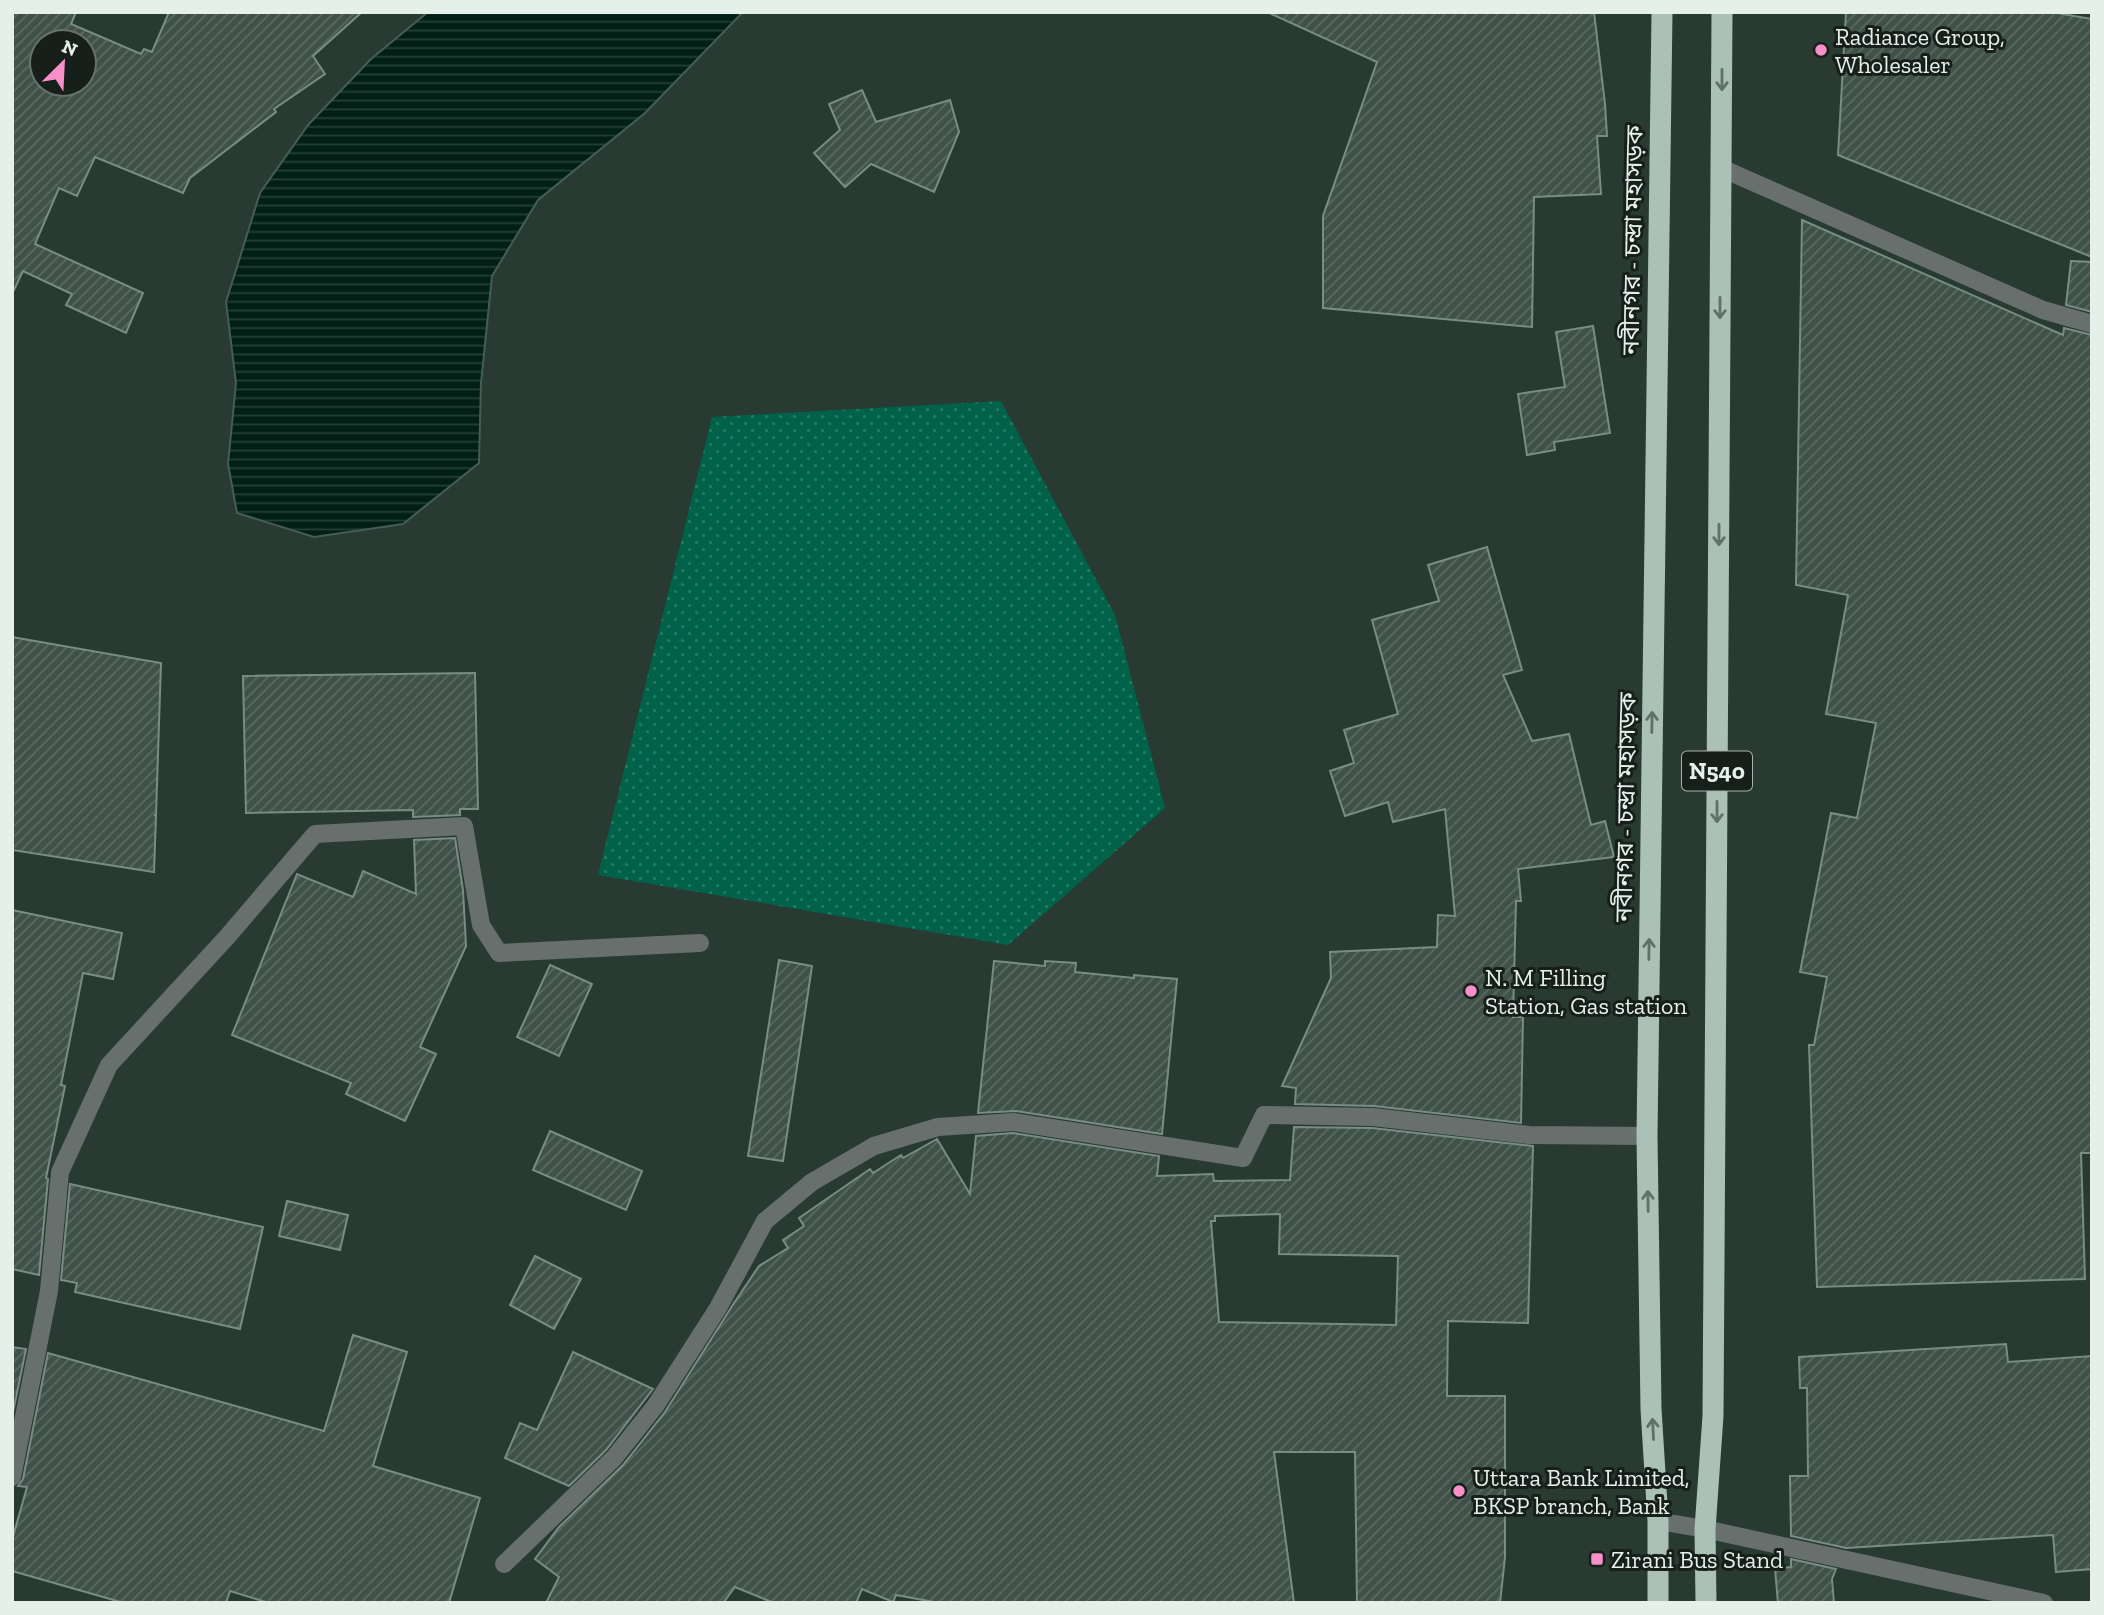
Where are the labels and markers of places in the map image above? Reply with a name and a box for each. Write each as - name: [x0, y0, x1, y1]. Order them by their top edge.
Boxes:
- place label: Radiance Group, Wholesaler: [1835, 22, 2005, 79]
- marker: Radiance Group, Wholesaler: [1813, 42, 1829, 58]
- place label: N. M Filling Station, Gas station: [1485, 963, 1687, 1020]
- marker: N. M Filling Station, Gas station: [1463, 983, 1479, 999]
- place label: Uttara Bank Limited, BKSP branch, Bank: [1473, 1463, 1690, 1520]
- marker: Uttara Bank Limited, BKSP branch, Bank: [1451, 1483, 1467, 1499]
- place label: Zirani Bus Stand: [1611, 1545, 1783, 1574]
- marker: Zirani Bus Stand: [1589, 1551, 1605, 1567]

